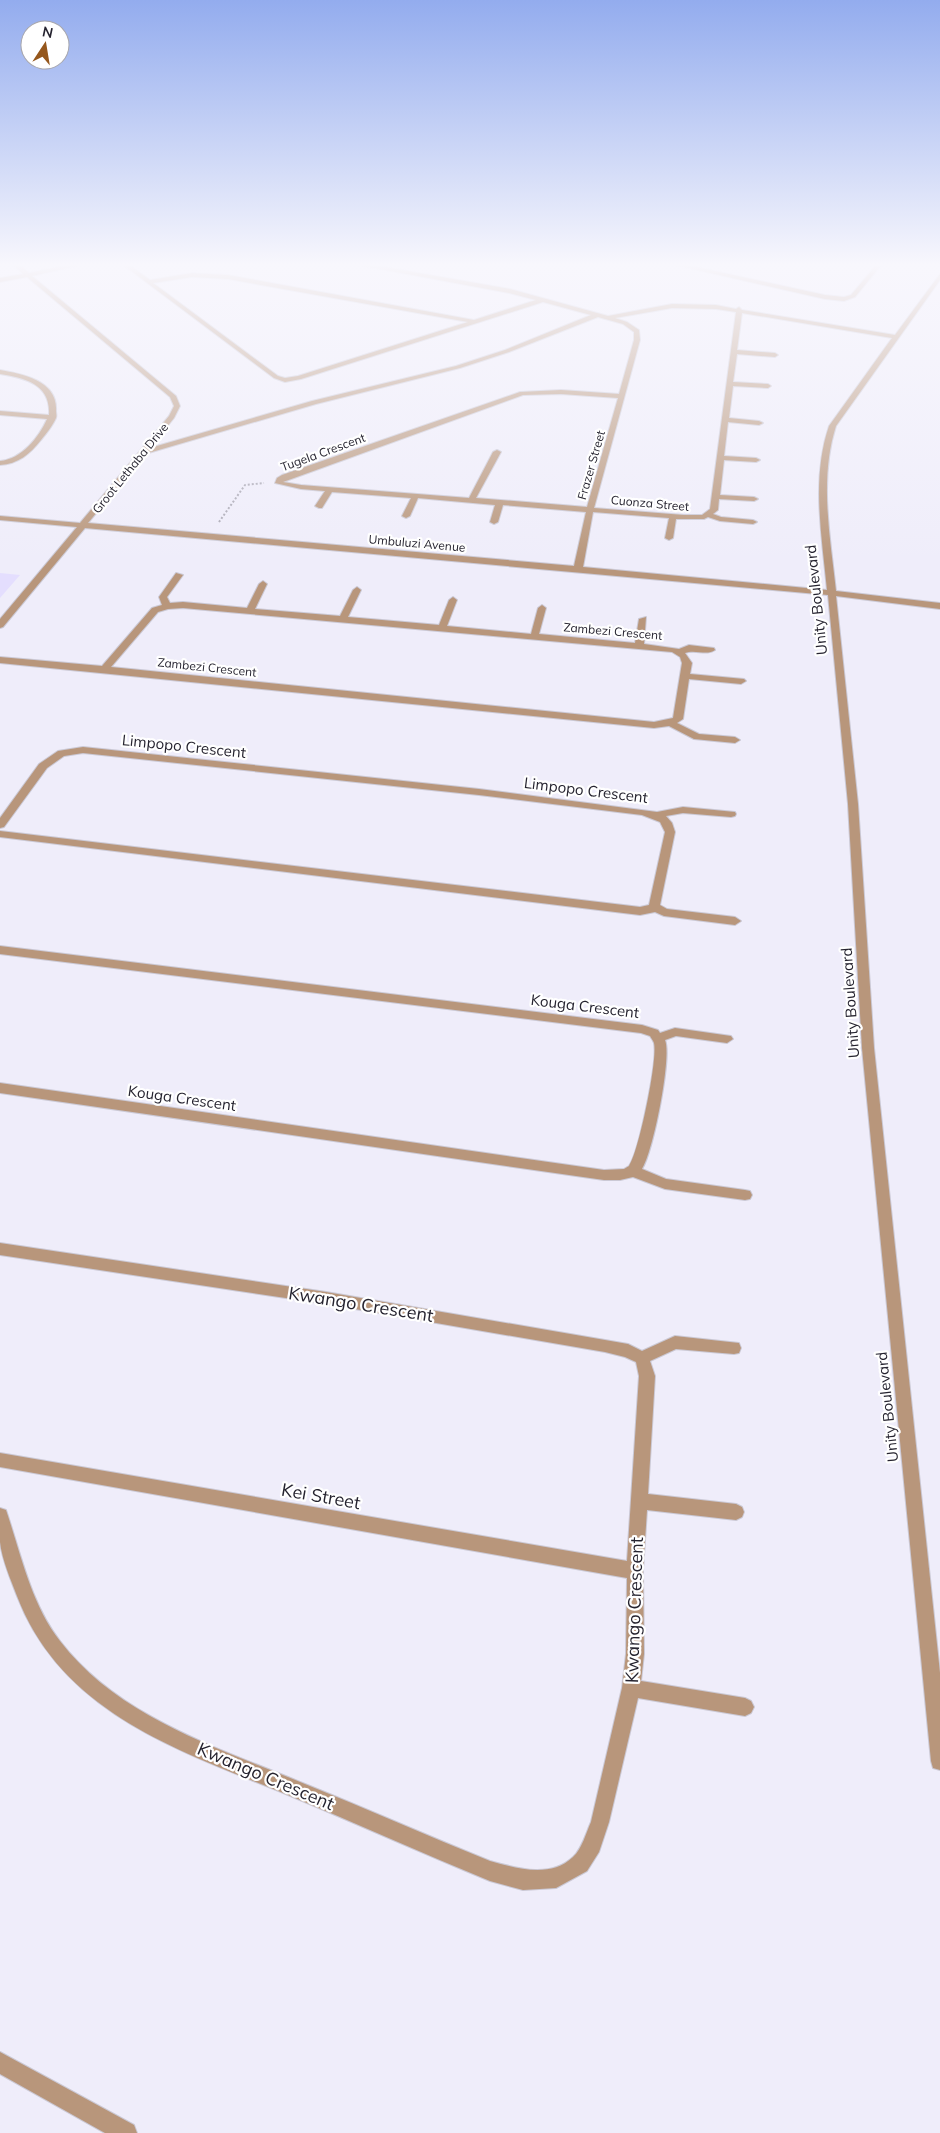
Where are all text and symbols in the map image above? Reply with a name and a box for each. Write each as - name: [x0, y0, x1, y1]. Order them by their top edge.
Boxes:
- north arrow: [20, 20, 70, 70]
- text: N: [41, 22, 55, 42]
- street label: Groot Lethaba Drive: [89, 420, 171, 516]
- street label: Frazer Street: [574, 429, 608, 501]
- street label: Tugela Crescent: [279, 430, 367, 474]
- street label: Cuonza Street: [610, 492, 690, 514]
- street label: Umbuluzi Avenue: [368, 531, 466, 555]
- street label: Unity Boulevard: [801, 544, 831, 656]
- street label: Zambezi Crescent: [563, 619, 663, 643]
- street label: Zambezi Crescent: [157, 654, 257, 680]
- street label: Limpopo Crescent: [121, 730, 247, 762]
- street label: Limpopo Crescent: [523, 773, 649, 807]
- street label: Unity Boulevard: [837, 947, 863, 1059]
- street label: Kouga Crescent: [530, 990, 640, 1022]
- street label: Kouga Crescent: [127, 1081, 237, 1115]
- street label: Kwango Crescent: [287, 1281, 435, 1327]
- street label: Unity Boulevard: [872, 1351, 902, 1463]
- street label: Kei Street: [280, 1478, 362, 1514]
- street label: Kwango Crescent: [620, 1536, 648, 1684]
- street label: Kwango Crescent: [194, 1737, 338, 1815]

